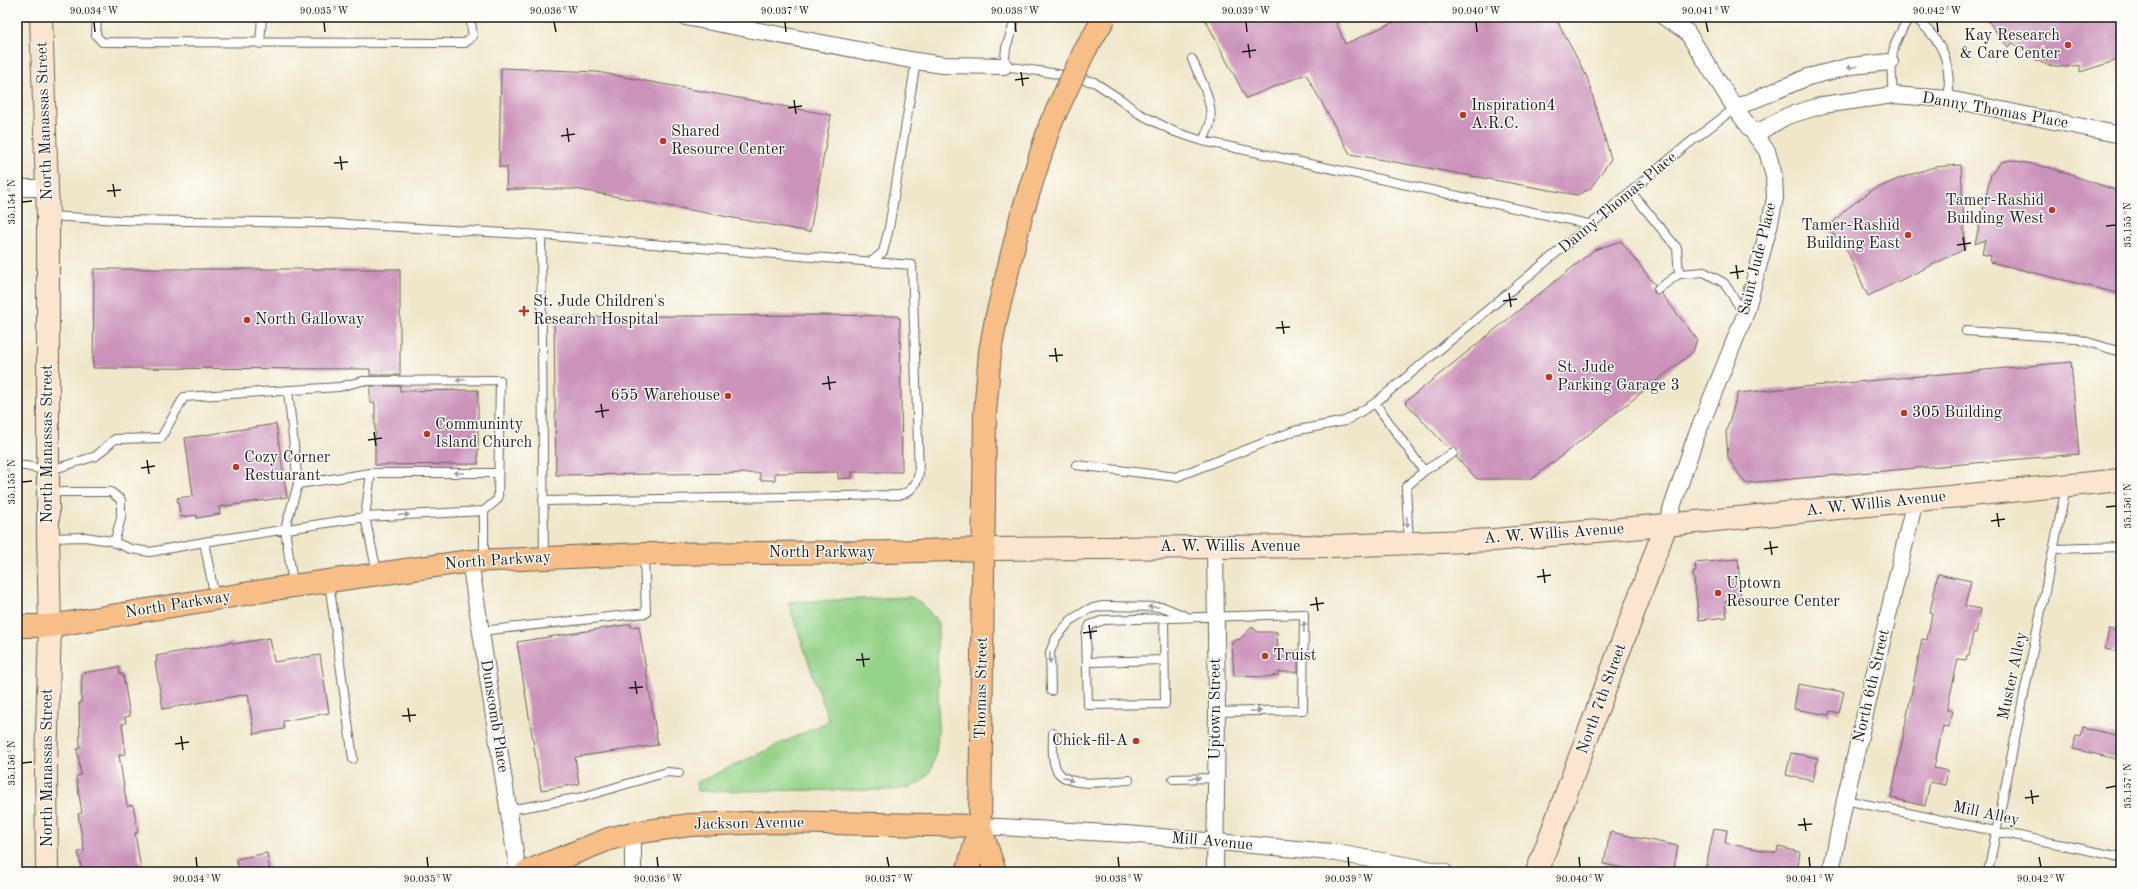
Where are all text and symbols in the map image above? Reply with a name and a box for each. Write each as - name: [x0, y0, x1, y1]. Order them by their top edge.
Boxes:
- text: 90.034°W: [70, 6, 118, 16]
- text: 90.035°W: [300, 6, 348, 16]
- text: 90.036°W: [530, 6, 578, 16]
- text: 90.037°W: [761, 6, 809, 16]
- text: 90.038°W: [991, 6, 1039, 16]
- text: 90.039°W: [1222, 6, 1270, 16]
- text: 90.040°W: [1452, 6, 1500, 16]
- text: 90.041°W: [1682, 6, 1730, 16]
- text: 90.042°W: [1913, 6, 1961, 16]
- place label: Kay Research & Care Center: [1960, 28, 2060, 62]
- marker: Kay Research & Care Center: [2063, 40, 2073, 50]
- street label: North Manassas Street: [34, 41, 56, 201]
- one-way arrow: [1845, 64, 1858, 70]
- street label: Danny Thomas Place: [1921, 90, 2069, 132]
- place label: Inspiration4 A.R.C.: [1471, 98, 1556, 132]
- marker: Inspiration4 A.R.C.: [1458, 110, 1468, 120]
- place label: Shared Resource Center: [671, 124, 785, 158]
- marker: Shared Resource Center: [658, 136, 668, 146]
- street label: Danny Thomas Place: [1556, 149, 1680, 257]
- text: 35.154°N: [7, 179, 17, 225]
- place label: Tamer-Rashid Building West: [1945, 193, 2044, 227]
- street label: Saint Jude Place: [1736, 201, 1780, 317]
- text: 35.155°N: [2123, 202, 2133, 248]
- marker: Tamer-Rashid Building West: [2047, 205, 2057, 215]
- place label: Tamer-Rashid Building East: [1801, 218, 1900, 252]
- marker: Tamer-Rashid Building East: [1903, 230, 1913, 240]
- place label: St. Jude Children's Research Hospital: [533, 294, 665, 328]
- marker: St. Jude Children's Research Hospital: [518, 305, 530, 317]
- place label: North Galloway: [255, 312, 365, 328]
- marker: North Galloway: [242, 315, 252, 325]
- place label: St. Jude Parking Garage 3: [1557, 360, 1680, 394]
- street label: North Manassas Street: [40, 364, 56, 524]
- marker: St. Jude Parking Garage 3: [1544, 372, 1554, 382]
- one-way arrow: [454, 377, 467, 383]
- place label: 655 Warehouse: [611, 388, 720, 404]
- marker: 655 Warehouse: [723, 391, 733, 401]
- place label: 305 Building: [1912, 405, 2003, 421]
- marker: 305 Building: [1899, 408, 1909, 418]
- place label: Communinty Island Church: [435, 417, 532, 451]
- marker: Communinty Island Church: [422, 429, 432, 439]
- place label: Cozy Corner Restuarant: [244, 450, 331, 484]
- text: 35.155°N: [7, 459, 17, 505]
- marker: Cozy Corner Restuarant: [231, 462, 241, 472]
- one-way arrow: [452, 470, 465, 476]
- text: 35.156°N: [2123, 483, 2133, 529]
- street label: A. W. Willis Avenue: [1805, 489, 1947, 519]
- one-way arrow: [398, 512, 411, 518]
- one-way arrow: [1404, 516, 1411, 528]
- street label: A. W. Willis Avenue: [1483, 521, 1625, 547]
- street label: A. W. Willis Avenue: [1160, 539, 1300, 555]
- street label: North Parkway: [769, 545, 876, 561]
- street label: North Parkway: [444, 549, 552, 573]
- place label: Uptown Resource Center: [1726, 576, 1840, 610]
- marker: Uptown Resource Center: [1713, 588, 1723, 598]
- street label: North Parkway: [124, 589, 232, 621]
- one-way arrow: [1146, 604, 1159, 610]
- one-way arrow: [1301, 620, 1307, 633]
- street label: North 6th Street: [1851, 627, 1893, 744]
- street label: Muster Alley: [1996, 630, 2030, 721]
- street label: Thomas Street: [973, 636, 991, 739]
- street label: North 7th Street: [1575, 641, 1630, 756]
- place label: Truist: [1273, 648, 1317, 664]
- marker: Truist: [1260, 651, 1270, 661]
- one-way arrow: [1047, 652, 1053, 665]
- street label: Dunscomb Place: [477, 658, 511, 774]
- street label: Uptown Street: [1208, 658, 1224, 760]
- street label: North Manassas Street: [40, 688, 56, 848]
- one-way arrow: [1250, 708, 1263, 714]
- place label: Chick-fil-A: [1052, 733, 1128, 749]
- marker: Chick-fil-A: [1131, 736, 1141, 746]
- text: 35.156°N: [7, 740, 17, 786]
- text: 35.157°N: [2123, 763, 2133, 809]
- one-way arrow: [1189, 775, 1201, 782]
- one-way arrow: [1062, 776, 1074, 782]
- street label: Mill Alley: [1951, 799, 2021, 829]
- street label: Jackson Avenue: [694, 815, 804, 833]
- street label: Mill Avenue: [1171, 830, 1253, 854]
- text: 90.034°W: [173, 874, 221, 884]
- text: 90.035°W: [404, 874, 452, 884]
- text: 90.036°W: [634, 874, 682, 884]
- text: 90.037°W: [865, 874, 913, 884]
- text: 90.038°W: [1095, 874, 1143, 884]
- text: 90.039°W: [1325, 874, 1373, 884]
- text: 90.040°W: [1556, 874, 1604, 884]
- text: 90.041°W: [1786, 874, 1834, 884]
- text: 90.042°W: [2017, 874, 2065, 884]

